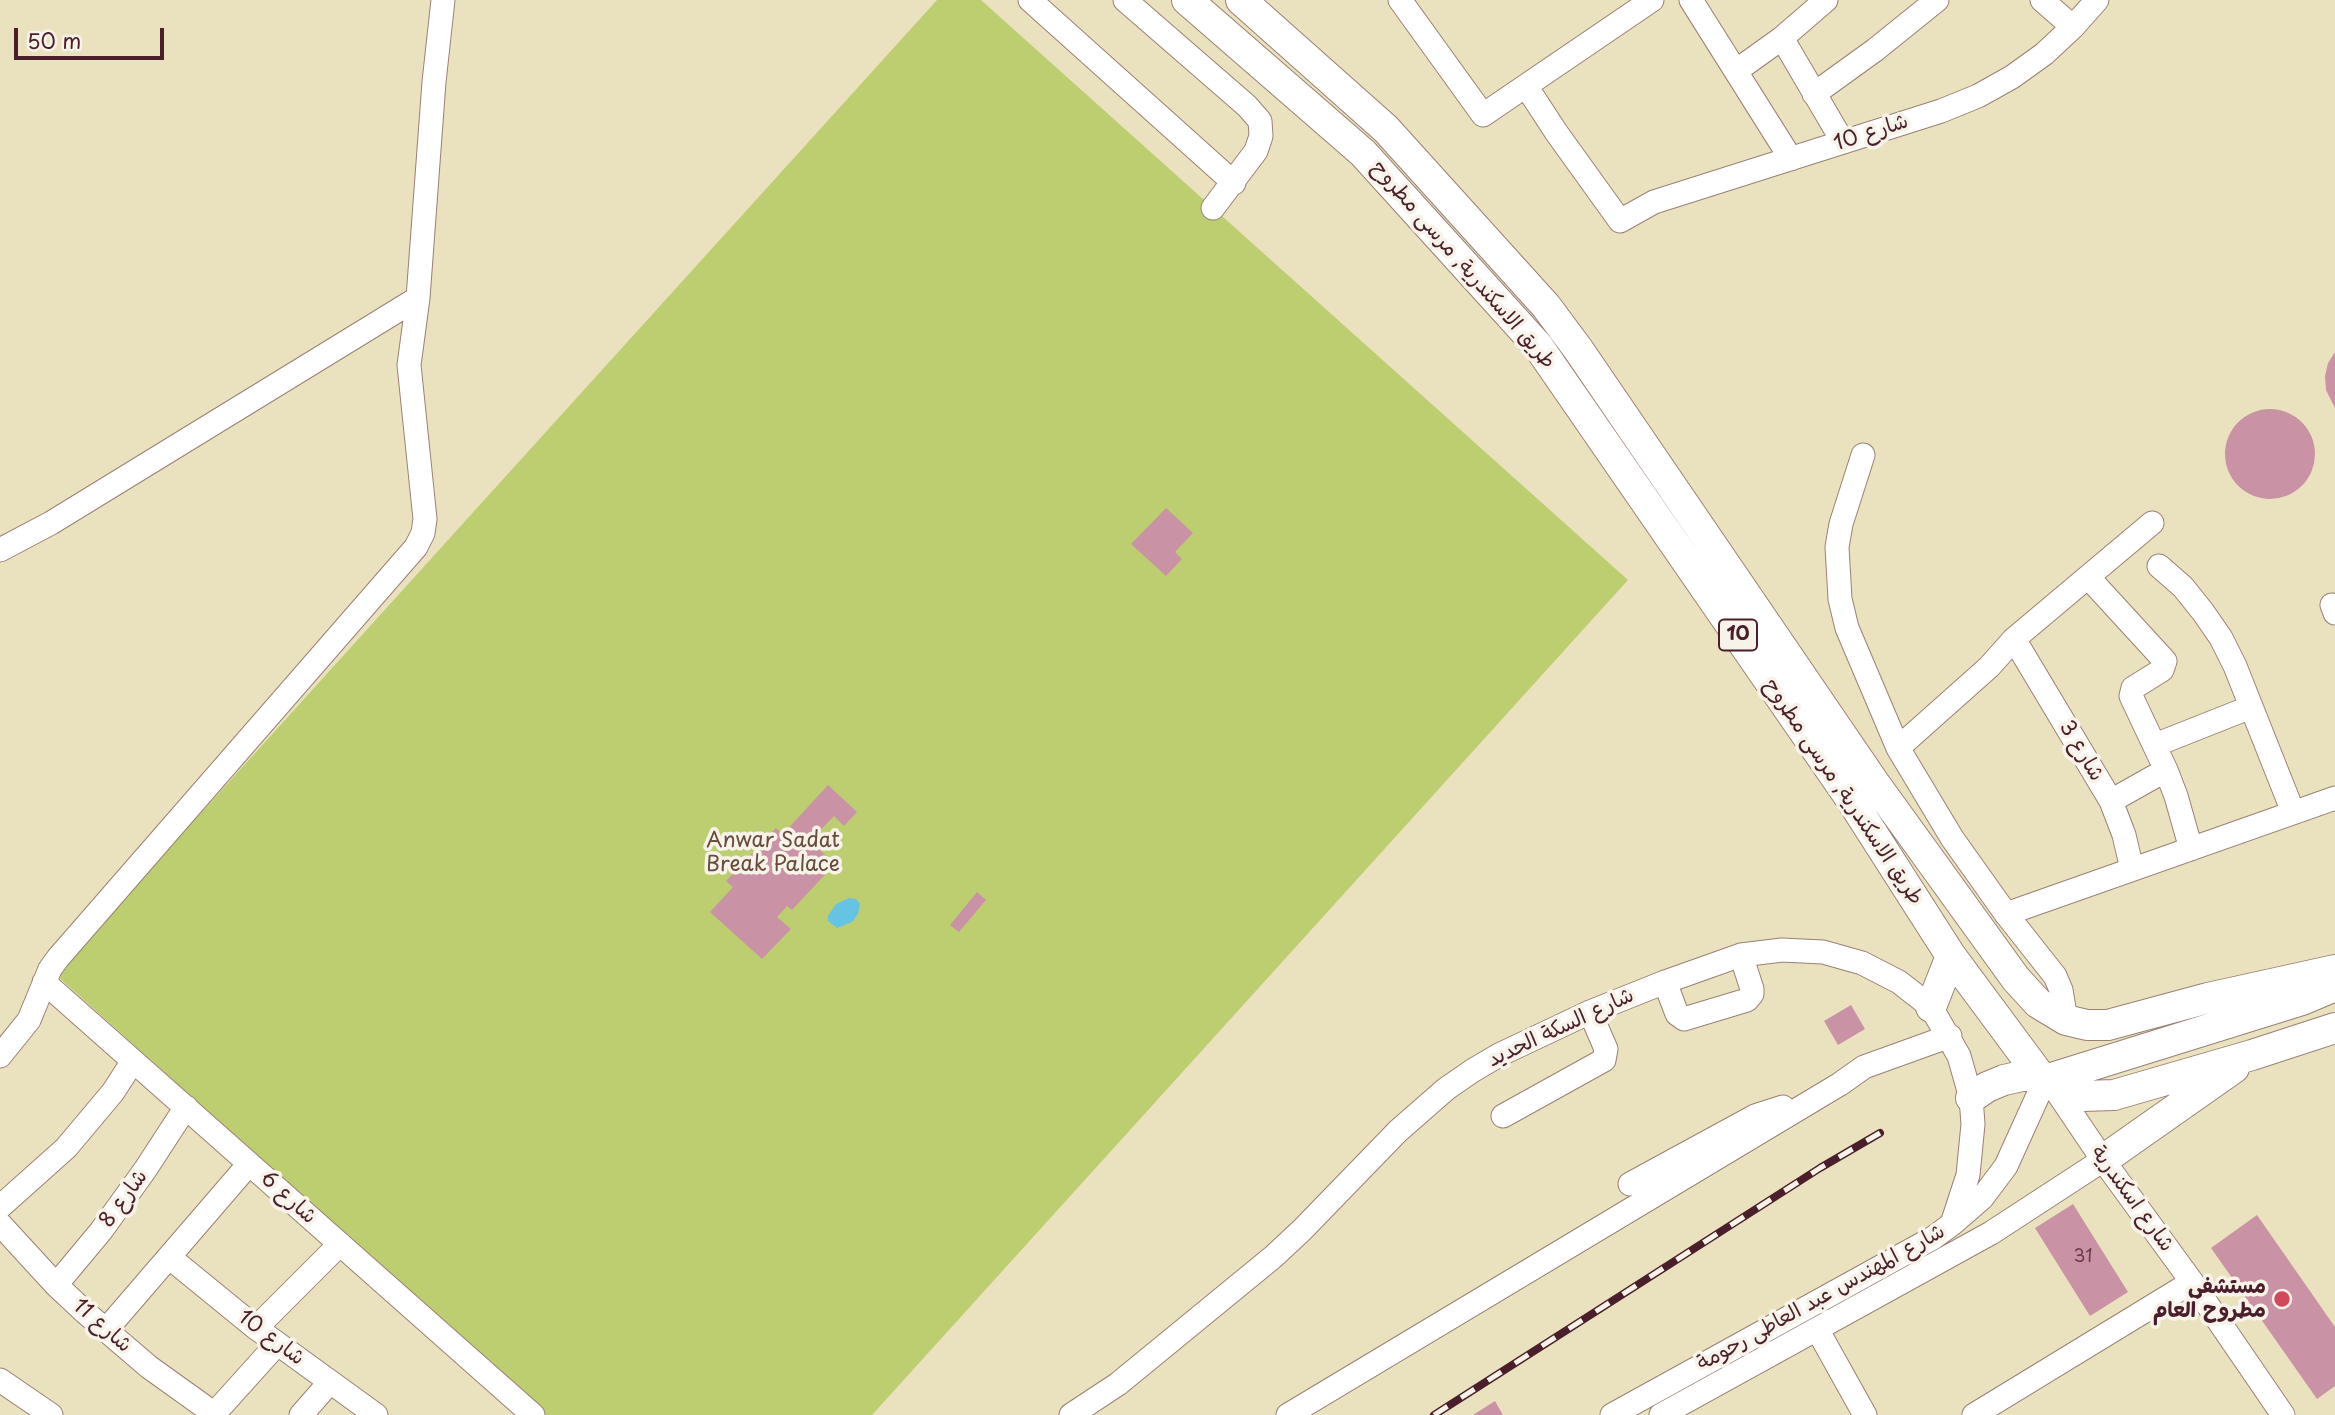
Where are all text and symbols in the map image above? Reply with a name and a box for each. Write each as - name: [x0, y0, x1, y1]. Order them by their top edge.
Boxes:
- scale bar: [18, 14, 168, 58]
- text: 50 m: [27, 24, 81, 56]
- street label: شارع 10: [1830, 109, 1912, 157]
- street label: طريق الاسكندرية, مرسى مطروح: [1366, 156, 1560, 374]
- road number: 10: [1719, 620, 1757, 650]
- street label: طريق الاسكندرية, مرسى مطروح: [1758, 674, 1928, 910]
- street label: شارع 3: [2053, 716, 2109, 786]
- park label: Anwar Sadat Break Palace: [706, 828, 840, 878]
- street label: شارع السكة الحديد: [1484, 983, 1638, 1073]
- street label: شارع اسكندرية: [2085, 1141, 2179, 1257]
- street label: شارع 8: [95, 1165, 153, 1233]
- street label: شارع 6: [255, 1166, 321, 1230]
- street label: شارع المهندس عبد العاطى رحومة: [1693, 1219, 1949, 1377]
- house number: 31: [2074, 1246, 2092, 1268]
- place label: مستشفى مطروح العام: [2153, 1274, 2266, 1324]
- marker: مستشفى مطروح العام: [2272, 1289, 2292, 1309]
- street label: شارع 11: [67, 1294, 137, 1358]
- street label: شارع 10: [233, 1305, 309, 1371]

